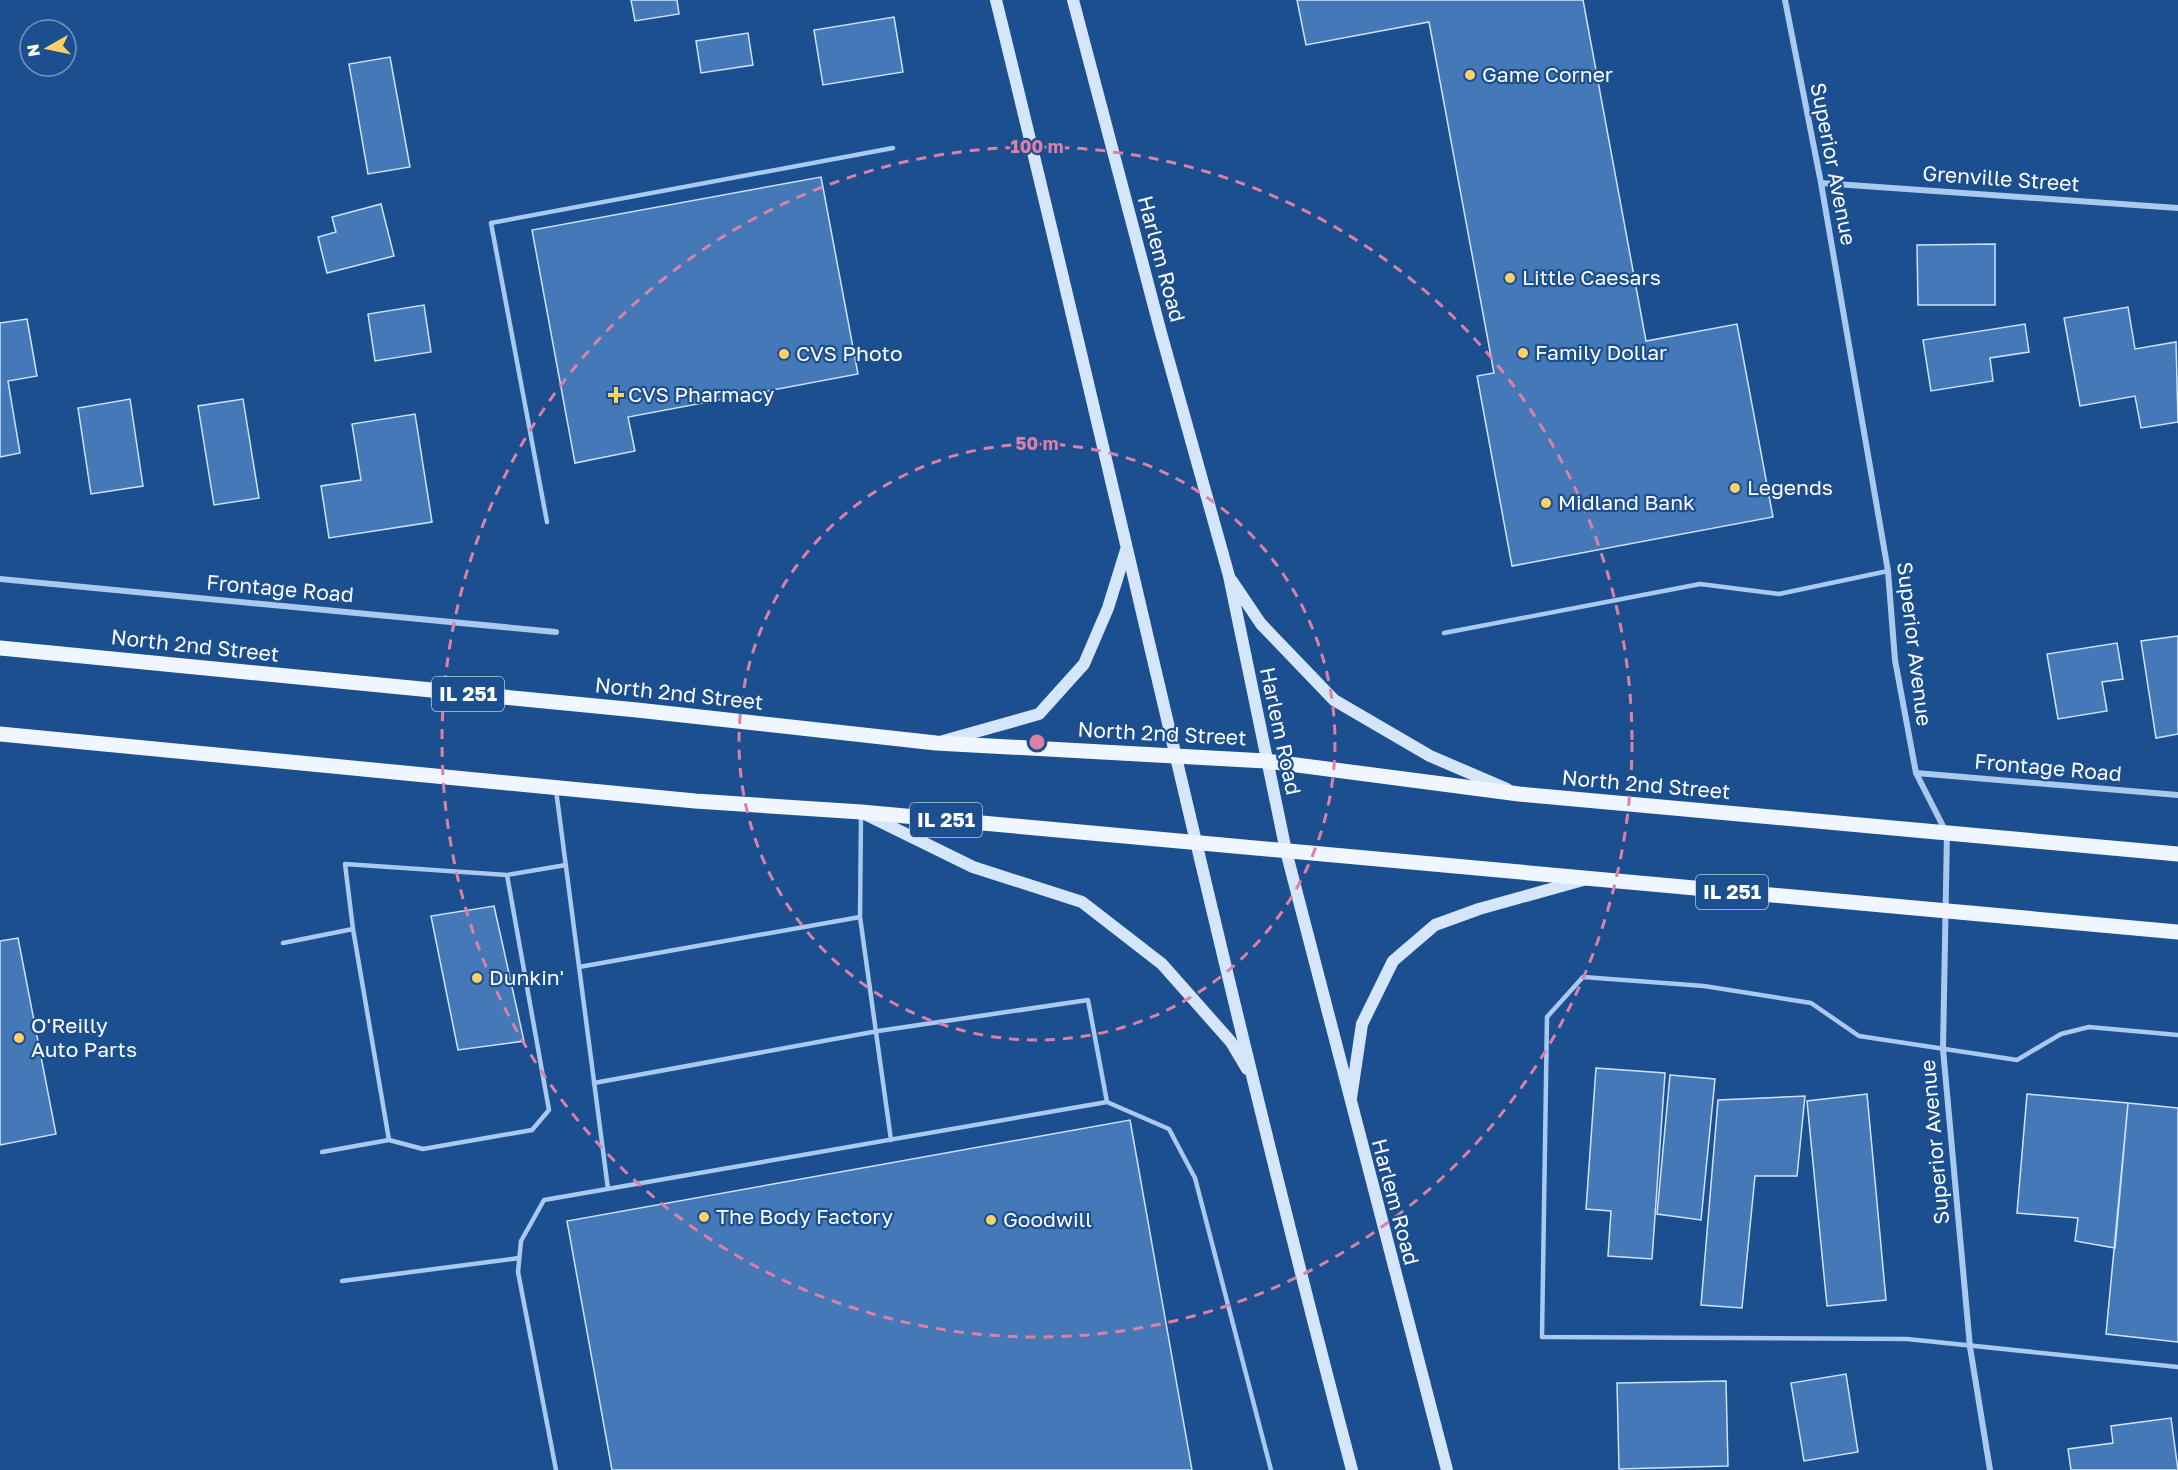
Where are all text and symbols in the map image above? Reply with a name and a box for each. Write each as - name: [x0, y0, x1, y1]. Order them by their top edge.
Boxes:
- north arrow: [18, 18, 78, 78]
- text: N: [22, 43, 44, 58]
- place label: Game Corner: [1482, 61, 1613, 87]
- marker: Game Corner: [1463, 68, 1477, 82]
- street label: Superior Avenue: [1805, 80, 1863, 247]
- text: 100 m: [1011, 135, 1063, 157]
- street label: Grenville Street: [1922, 160, 2081, 196]
- street label: Harlem Road: [1133, 193, 1191, 325]
- place label: Little Caesars: [1522, 264, 1661, 290]
- marker: Little Caesars: [1503, 271, 1517, 285]
- place label: Family Dollar: [1535, 339, 1667, 365]
- place label: CVS Photo: [796, 340, 903, 366]
- marker: Family Dollar: [1516, 346, 1530, 360]
- marker: CVS Photo: [777, 347, 791, 361]
- place label: CVS Pharmacy: [628, 381, 775, 407]
- marker: CVS Pharmacy: [609, 388, 623, 402]
- text: 50 m: [1016, 432, 1058, 454]
- place label: Legends: [1747, 474, 1833, 500]
- marker: Legends: [1728, 481, 1742, 495]
- place label: Midland Bank: [1558, 489, 1695, 515]
- marker: Midland Bank: [1539, 496, 1553, 510]
- street label: Superior Avenue: [1892, 560, 1938, 727]
- street label: Frontage Road: [205, 569, 355, 607]
- street label: North 2nd Street: [110, 623, 281, 667]
- street label: Harlem Road: [1255, 665, 1307, 797]
- street label: North 2nd Street: [594, 671, 765, 715]
- road number: IL 251: [432, 677, 504, 711]
- street label: North 2nd Street: [1077, 716, 1247, 750]
- centre of rings: [1027, 732, 1047, 752]
- street label: Frontage Road: [1973, 748, 2123, 786]
- street label: North 2nd Street: [1561, 764, 1731, 804]
- road number: IL 251: [910, 803, 982, 837]
- road number: IL 251: [1696, 875, 1768, 909]
- place label: Dunkin': [489, 964, 564, 990]
- marker: Dunkin': [470, 971, 484, 985]
- place label: O'Reilly Auto Parts: [31, 1012, 137, 1062]
- marker: O'Reilly Auto Parts: [12, 1031, 26, 1045]
- street label: Superior Avenue: [1914, 1059, 1954, 1226]
- street label: Harlem Road: [1367, 1136, 1425, 1268]
- place label: The Body Factory: [716, 1203, 893, 1229]
- place label: Goodwill: [1003, 1206, 1092, 1232]
- marker: The Body Factory: [697, 1210, 711, 1224]
- marker: Goodwill: [984, 1213, 998, 1227]

